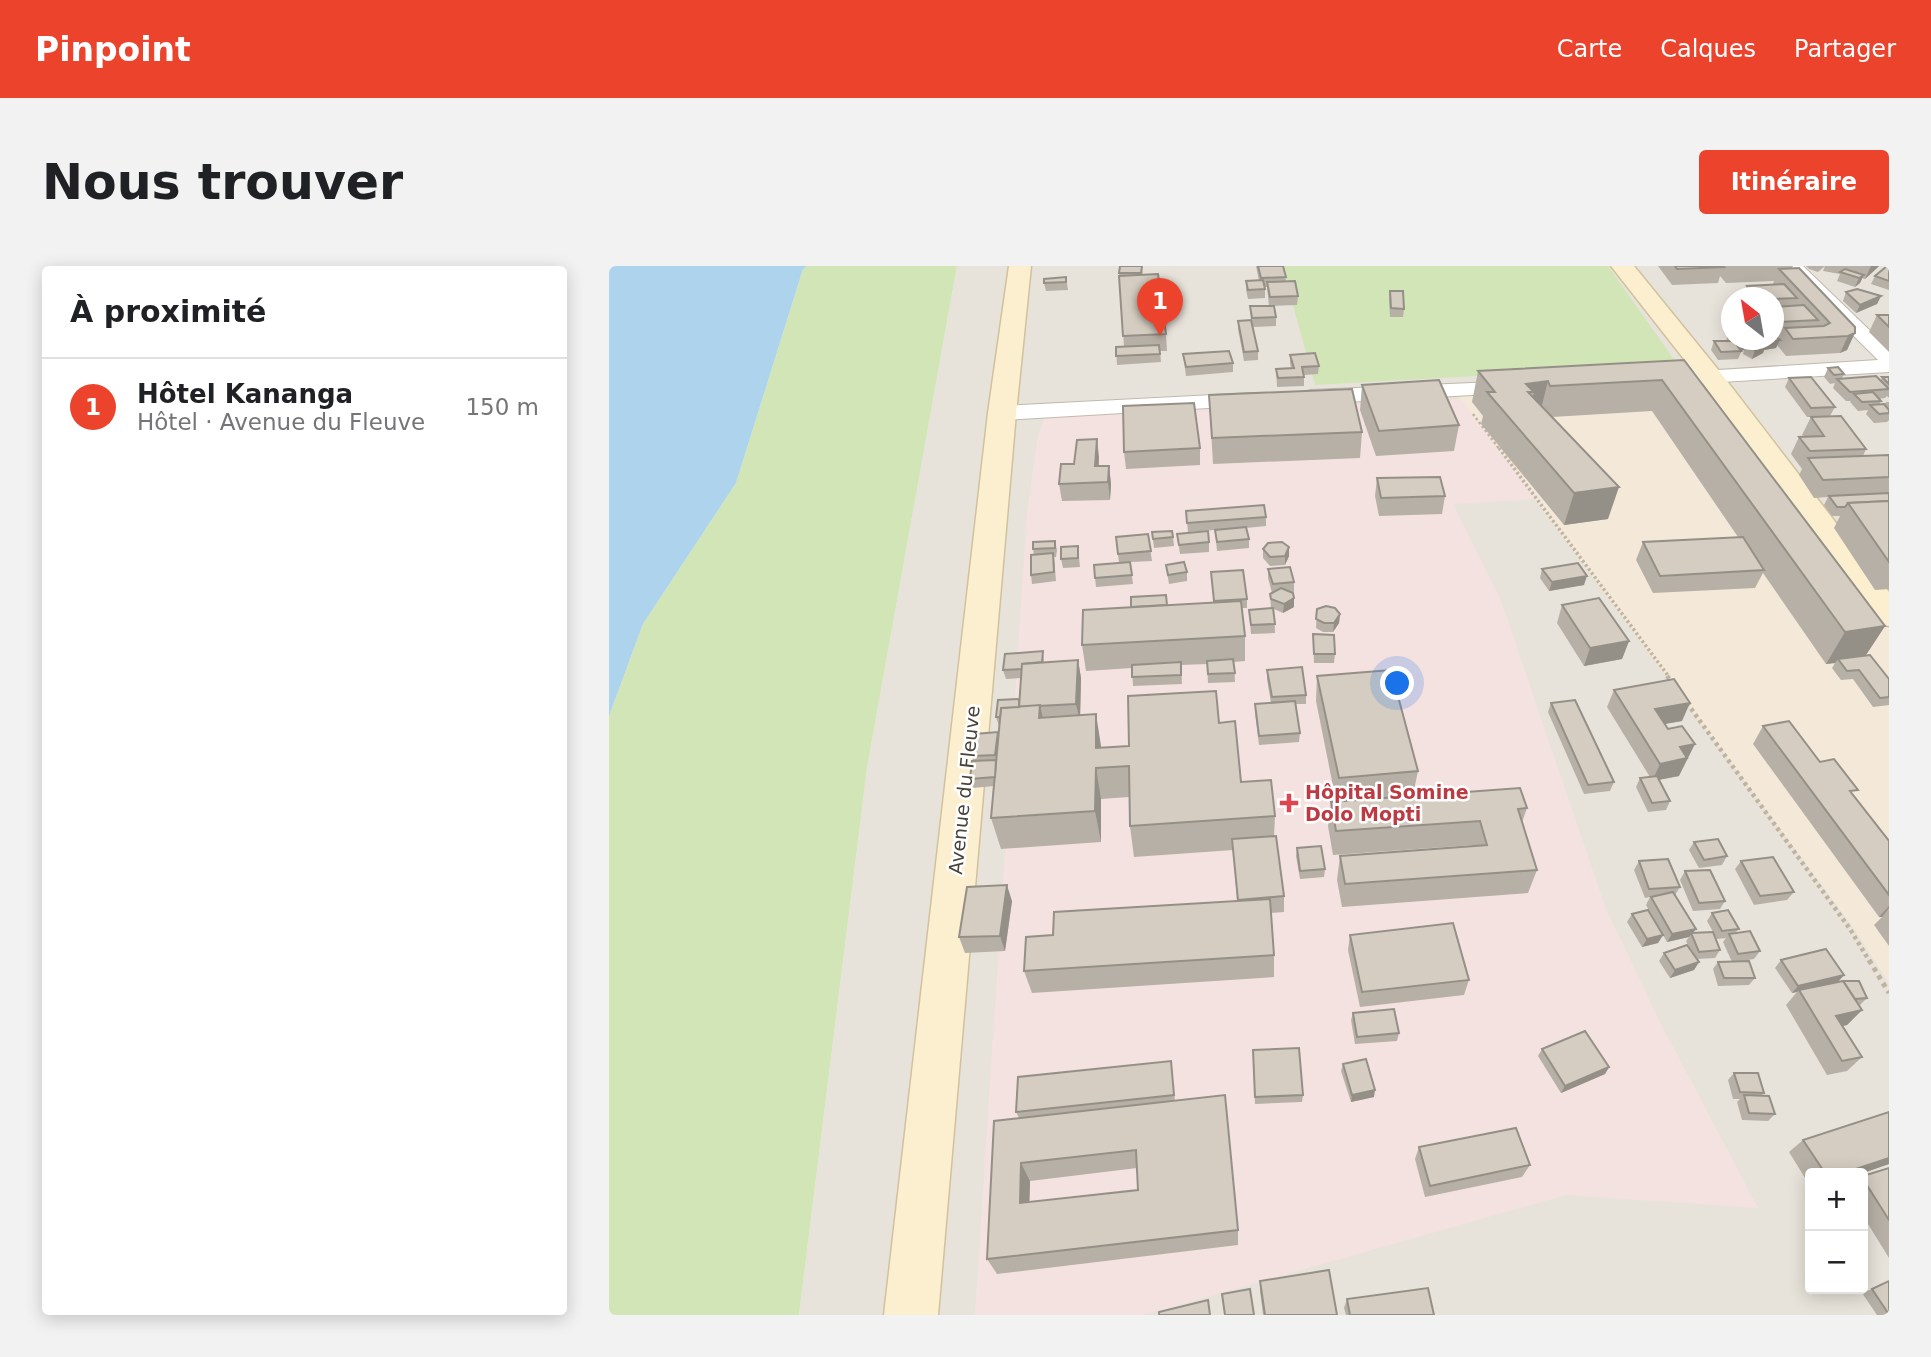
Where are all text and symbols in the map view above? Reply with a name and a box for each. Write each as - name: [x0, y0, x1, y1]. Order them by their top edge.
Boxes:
- text: Pinpoint: [35, 30, 191, 69]
- text: Carte: [1557, 35, 1622, 63]
- text: Calques: [1660, 35, 1756, 63]
- text: Partager: [1794, 35, 1896, 63]
- button: Itinéraire: [1699, 150, 1889, 214]
- text: Nous trouver: [42, 154, 403, 211]
- pin: 1: [1137, 278, 1183, 336]
- north arrow: [1721, 287, 1784, 350]
- text: À proximité: [70, 294, 266, 329]
- text: Hôtel Kananga: [137, 379, 353, 409]
- text: 1: [85, 394, 101, 420]
- text: 150 m: [465, 394, 539, 420]
- text: Hôtel · Avenue du Fleuve: [137, 409, 425, 435]
- your location: [1380, 666, 1414, 700]
- street label: Avenue du Fleuve: [944, 704, 984, 876]
- place label: Hôpital Somine Dolo Mopti: [1305, 781, 1469, 825]
- marker: Hôpital Somine Dolo Mopti: [1279, 793, 1299, 813]
- map controls: [1805, 1168, 1868, 1294]
- button: +: [1805, 1168, 1868, 1231]
- button: −: [1805, 1231, 1868, 1294]

